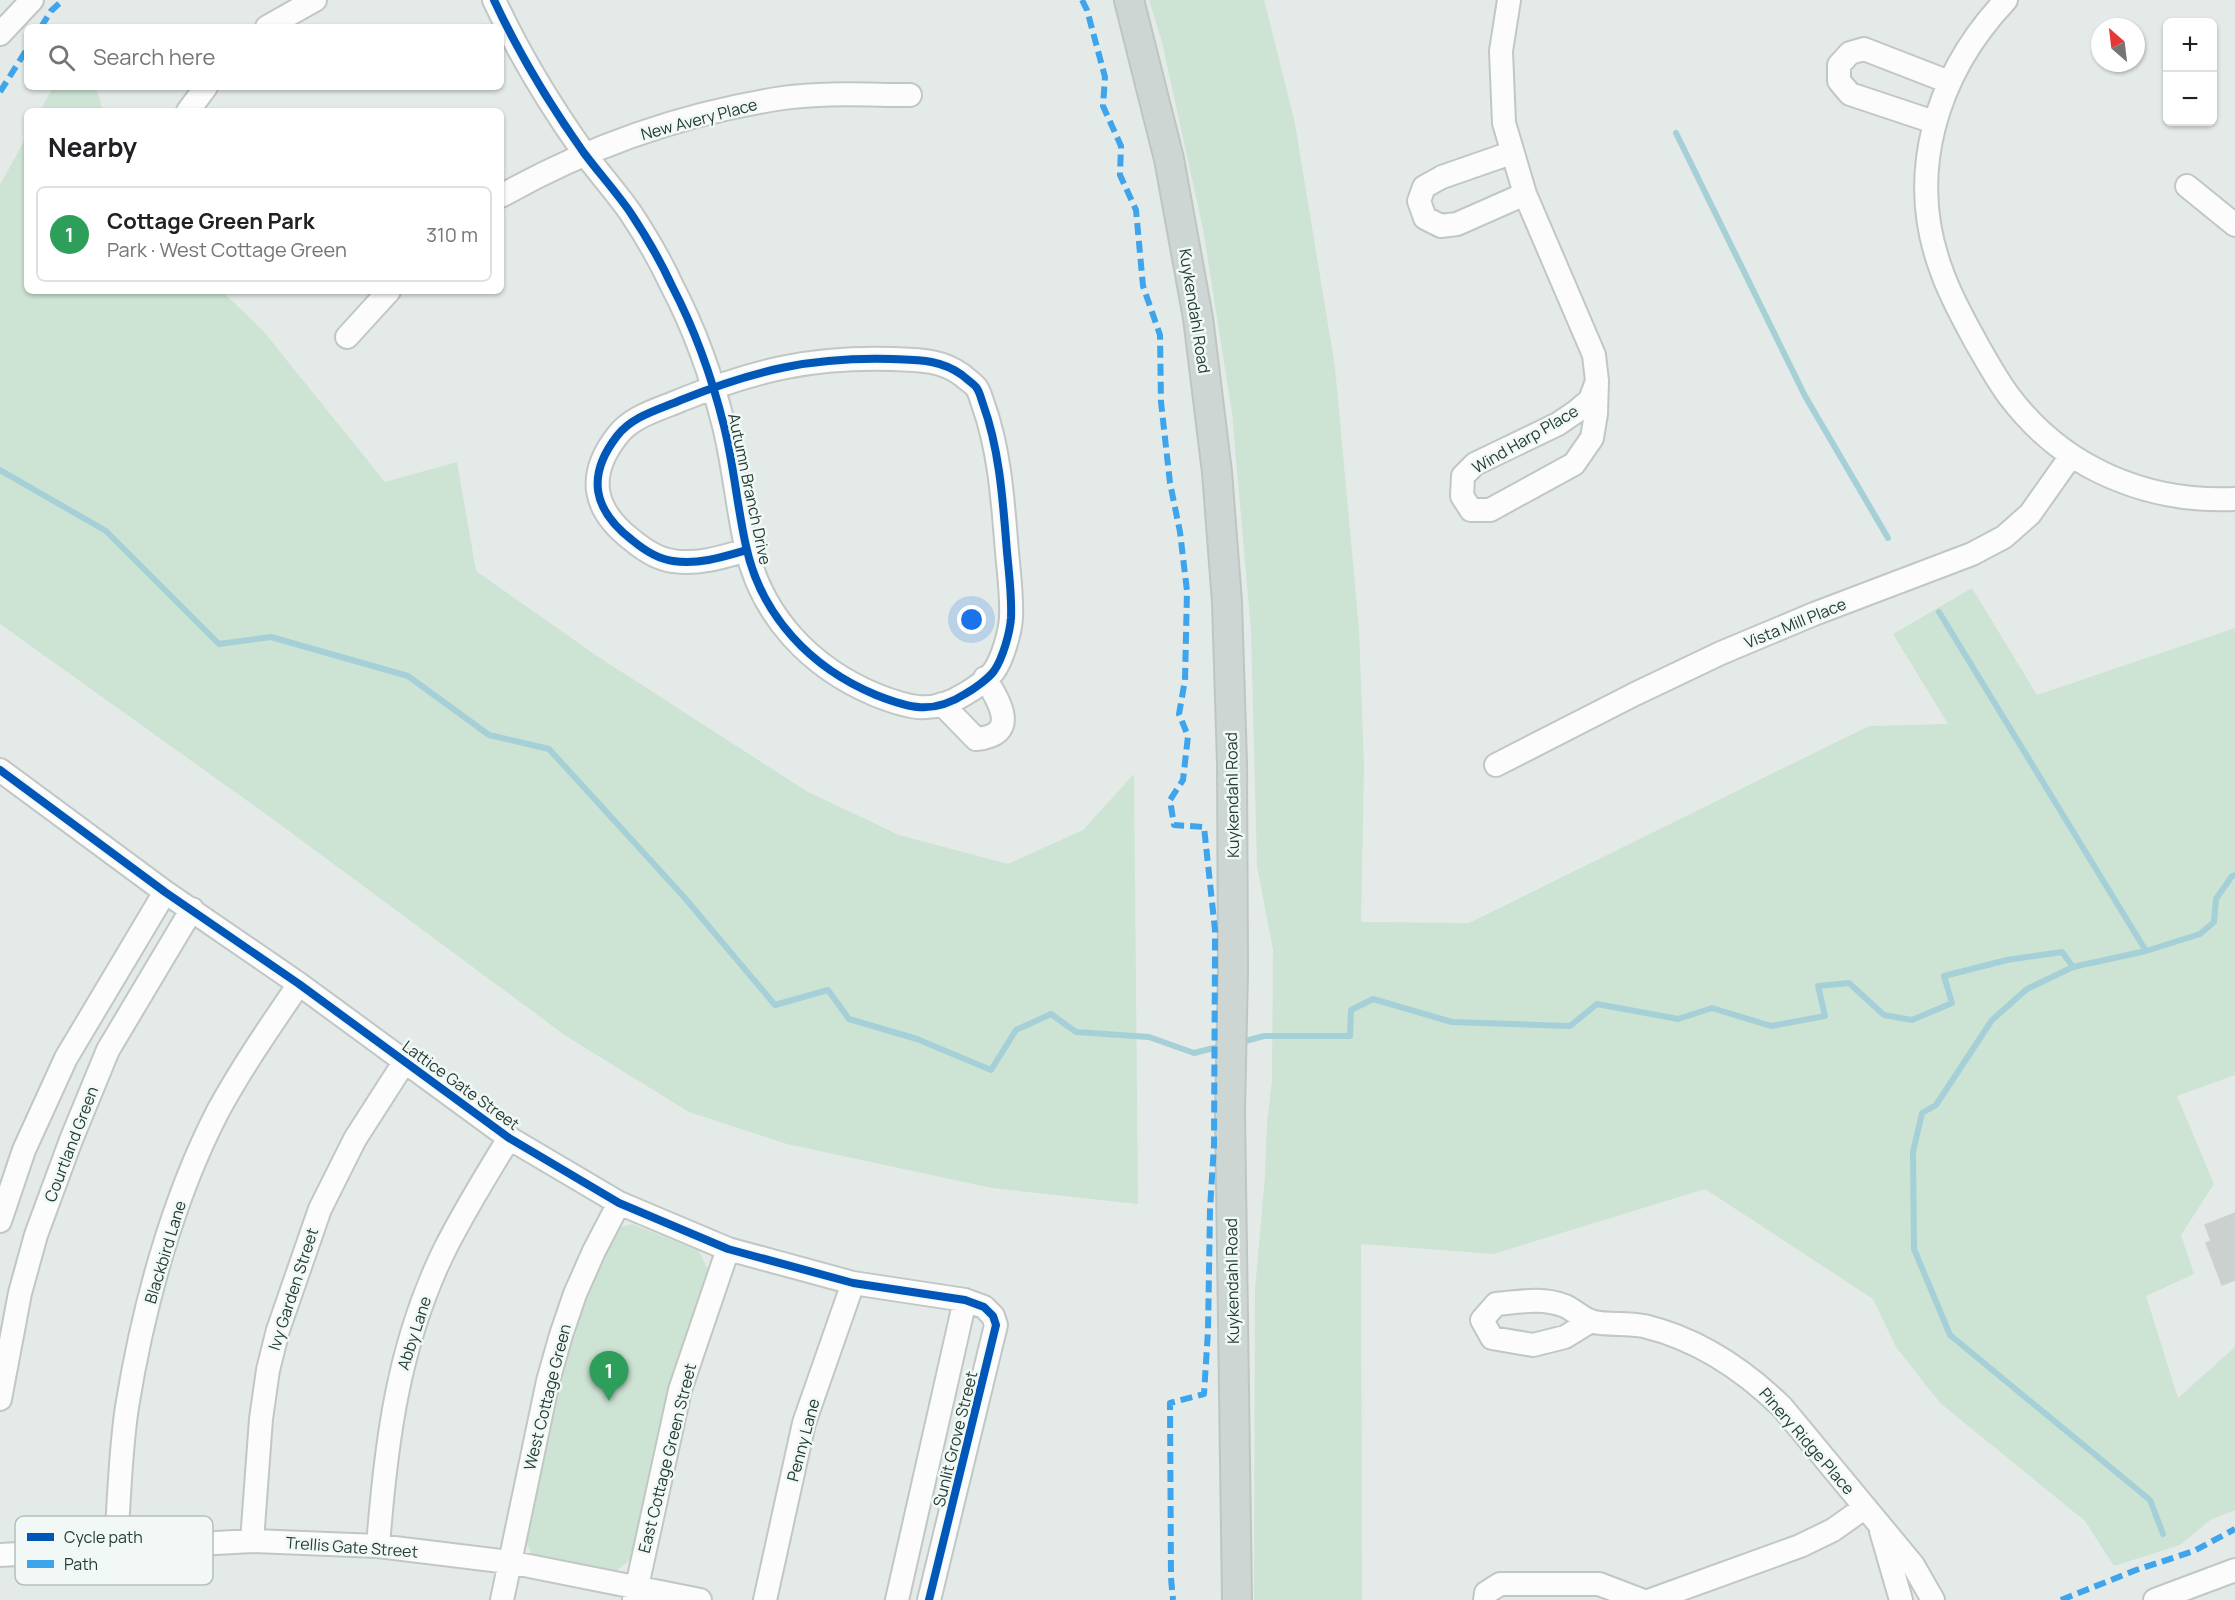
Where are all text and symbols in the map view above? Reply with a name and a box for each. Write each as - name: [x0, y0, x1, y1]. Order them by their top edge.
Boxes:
- north arrow: [2091, 18, 2145, 72]
- map controls: [2163, 18, 2217, 126]
- button: +: [2163, 18, 2217, 72]
- search box: [24, 24, 504, 90]
- icon: search: [45, 41, 78, 74]
- text: Search here: [93, 42, 215, 72]
- button: −: [2163, 72, 2217, 126]
- street label: New Avery Place: [638, 93, 760, 145]
- text: Nearby: [48, 129, 137, 165]
- text: Cottage Green Park: [107, 206, 314, 236]
- text: 1: [65, 221, 74, 248]
- text: 310 m: [426, 221, 478, 248]
- text: Park · West Cottage Green: [107, 236, 347, 263]
- street label: Kuykendahl Road: [1174, 247, 1216, 375]
- street label: Wind Harp Place: [1468, 400, 1582, 478]
- street label: Autumn Branch Drive: [723, 411, 777, 567]
- street label: Vista Mill Place: [1741, 593, 1849, 653]
- your location: [957, 605, 986, 634]
- street label: Kuykendahl Road: [1220, 732, 1244, 858]
- street label: Lattice Gate Street: [398, 1035, 524, 1135]
- street label: Courtland Green: [39, 1083, 103, 1205]
- street label: Blackbird Lane: [139, 1198, 191, 1306]
- street label: Kuykendahl Road: [1220, 1218, 1244, 1344]
- street label: Ivy Garden Street: [263, 1225, 323, 1353]
- street label: Abby Lane: [392, 1293, 436, 1373]
- street label: West Cottage Green: [518, 1322, 576, 1472]
- pin: 1: [590, 1352, 628, 1401]
- street label: East Cottage Green Street: [633, 1361, 701, 1555]
- street label: Sunlit Grove Street: [927, 1369, 983, 1509]
- street label: Pinery Ridge Place: [1754, 1383, 1860, 1499]
- street label: Penny Lane: [781, 1396, 825, 1484]
- legend: [15, 1516, 213, 1585]
- text: Cycle path: [64, 1526, 143, 1548]
- street label: Trellis Gate Street: [285, 1531, 419, 1563]
- text: Path: [64, 1553, 98, 1575]

